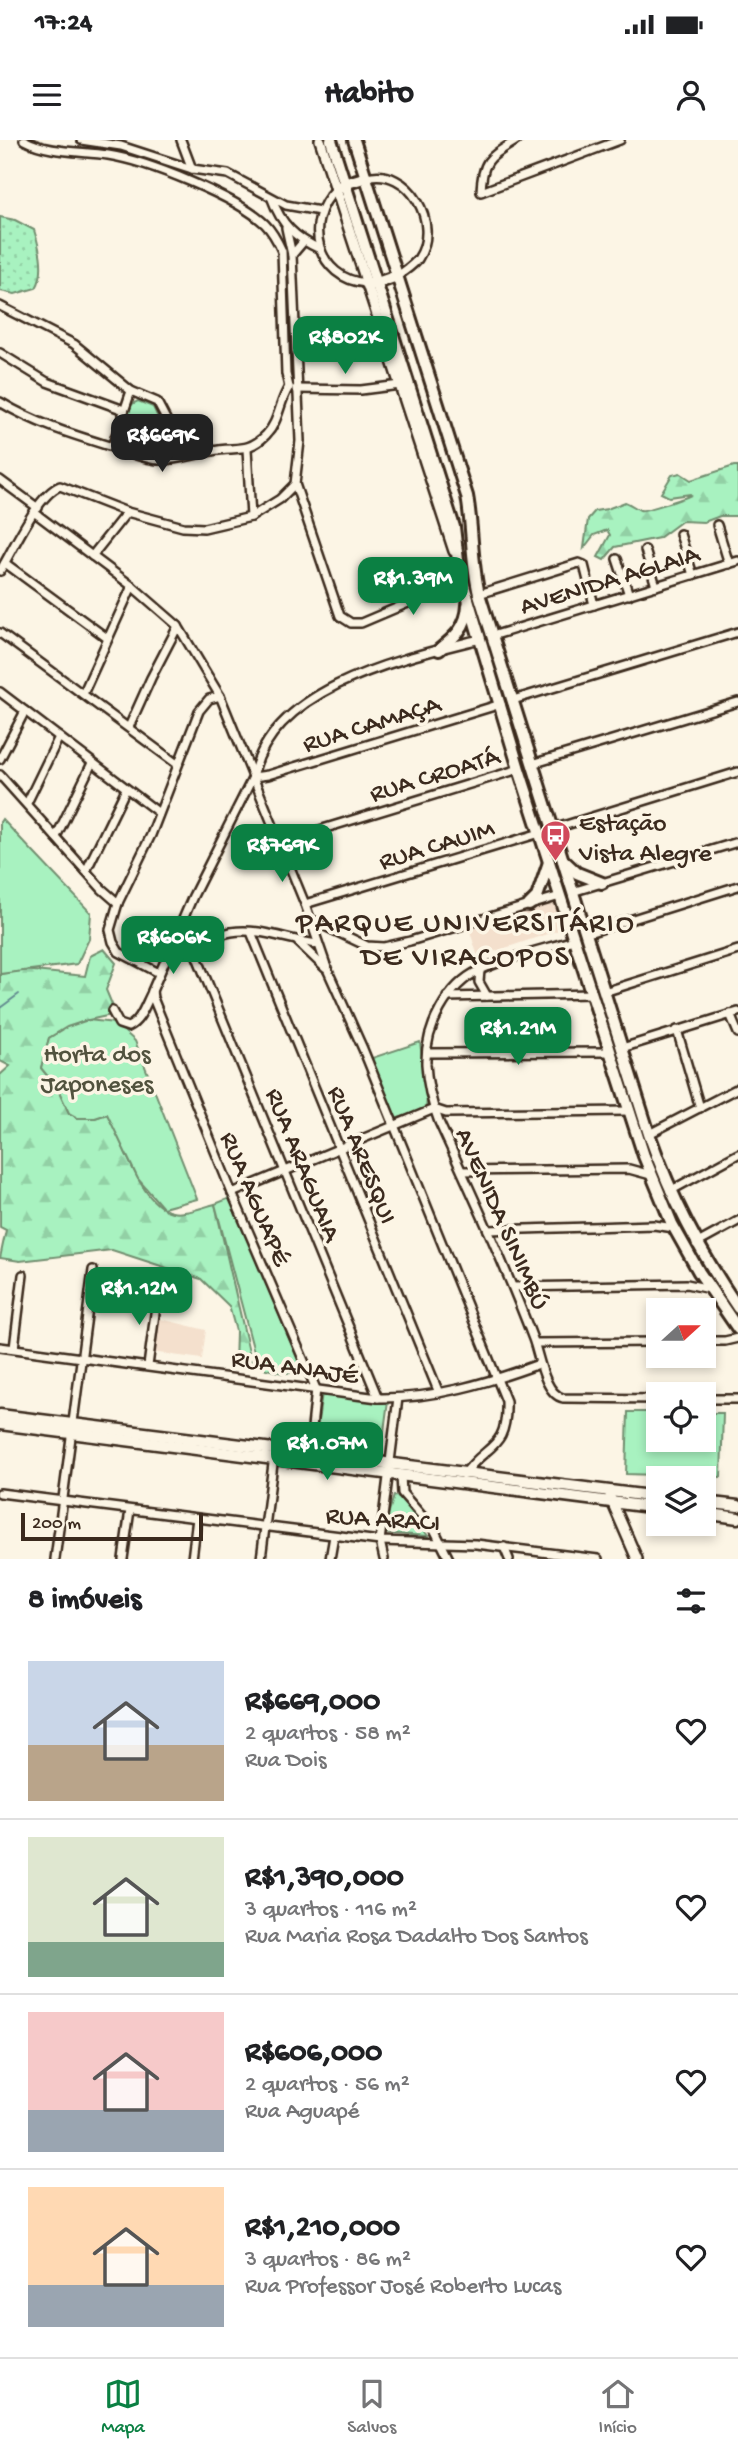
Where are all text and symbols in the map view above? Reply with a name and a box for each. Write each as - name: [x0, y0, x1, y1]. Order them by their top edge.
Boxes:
- text: 17:24: [35, 9, 92, 40]
- icon: menu: [28, 76, 66, 114]
- text: Habito: [324, 76, 414, 114]
- icon: person: [672, 76, 710, 114]
- pin: R$802K: [288, 316, 402, 376]
- text: R$802K: [309, 325, 381, 352]
- pin: R$669K: [105, 414, 219, 474]
- text: R$669K: [127, 423, 197, 450]
- street label: AVENIDA AGLAIA: [517, 540, 705, 624]
- pin: R$1.39M: [348, 558, 478, 617]
- text: R$1.39M: [374, 566, 452, 593]
- street label: RUA CAMAÇA: [300, 690, 447, 762]
- street label: RUA CROATÁ: [367, 742, 506, 812]
- place label: Estação Vista Alegre: [578, 810, 712, 871]
- street label: RUA CAUIM: [376, 815, 500, 879]
- bus stop icon: Estação Vista Alegre: [539, 819, 573, 863]
- pin: R$769K: [225, 824, 339, 884]
- text: R$769K: [247, 833, 317, 860]
- district label: PARQUE UNIVERSITÁRIO DE VIRACOPOS: [295, 907, 636, 977]
- pin: R$606K: [116, 916, 230, 976]
- text: R$606K: [137, 925, 209, 952]
- pin: R$1.21M: [453, 1007, 583, 1067]
- text: R$1.21M: [480, 1016, 556, 1043]
- park label: Horta dos Japoneses: [41, 1041, 155, 1102]
- street label: RUA ARESQUI: [318, 1082, 402, 1229]
- street label: RUA ARAGUAIA: [256, 1084, 346, 1248]
- street label: AVENIDA SINIMBÚ: [446, 1124, 554, 1315]
- street label: RUA AGUAPÉ: [211, 1128, 295, 1272]
- pin: R$1.12M: [74, 1268, 204, 1327]
- text: R$1.12M: [101, 1276, 177, 1303]
- north arrow: [646, 1298, 716, 1368]
- map controls: [646, 1298, 716, 1536]
- street label: RUA ANAJÉ: [229, 1345, 361, 1394]
- button: locate: [646, 1382, 716, 1452]
- pin: R$1.07M: [262, 1422, 392, 1482]
- text: R$1.07M: [287, 1431, 367, 1458]
- button: layers: [646, 1466, 716, 1536]
- street label: RUA ARACI: [324, 1502, 441, 1541]
- scale bar: [21, 1510, 203, 1542]
- text: 200 m: [32, 1513, 81, 1536]
- icon: filters: [672, 1582, 710, 1620]
- text: 8 imóveis: [28, 1584, 141, 1619]
- text: R$669,000: [245, 1686, 380, 1721]
- icon: home: [84, 1689, 168, 1773]
- icon: heart: [672, 1712, 710, 1750]
- text: 2 quartos · 58 m²: [245, 1721, 411, 1748]
- text: Rua Dois: [245, 1748, 326, 1775]
- text: R$1,390,000: [245, 1862, 404, 1897]
- icon: home: [84, 1865, 168, 1949]
- icon: heart: [672, 1888, 710, 1926]
- text: 3 quartos · 116 m²: [245, 1897, 417, 1924]
- text: Rua Maria Rosa Dadalto Dos Santos: [245, 1924, 588, 1951]
- text: R$606,000: [245, 2037, 382, 2072]
- icon: home: [84, 2040, 168, 2124]
- icon: heart: [672, 2063, 710, 2101]
- text: 2 quartos · 56 m²: [245, 2072, 410, 2099]
- text: Rua Aguapé: [245, 2099, 359, 2126]
- text: R$1,210,000: [245, 2212, 400, 2247]
- icon: home: [84, 2215, 168, 2299]
- icon: heart: [672, 2238, 710, 2276]
- text: 3 quartos · 86 m²: [245, 2247, 411, 2274]
- text: Rua Professor José Roberto Lucas: [245, 2274, 561, 2301]
- tab: Mapa: [101, 2375, 145, 2440]
- tab: Salvos: [347, 2375, 396, 2440]
- tab: Início: [599, 2375, 637, 2440]

